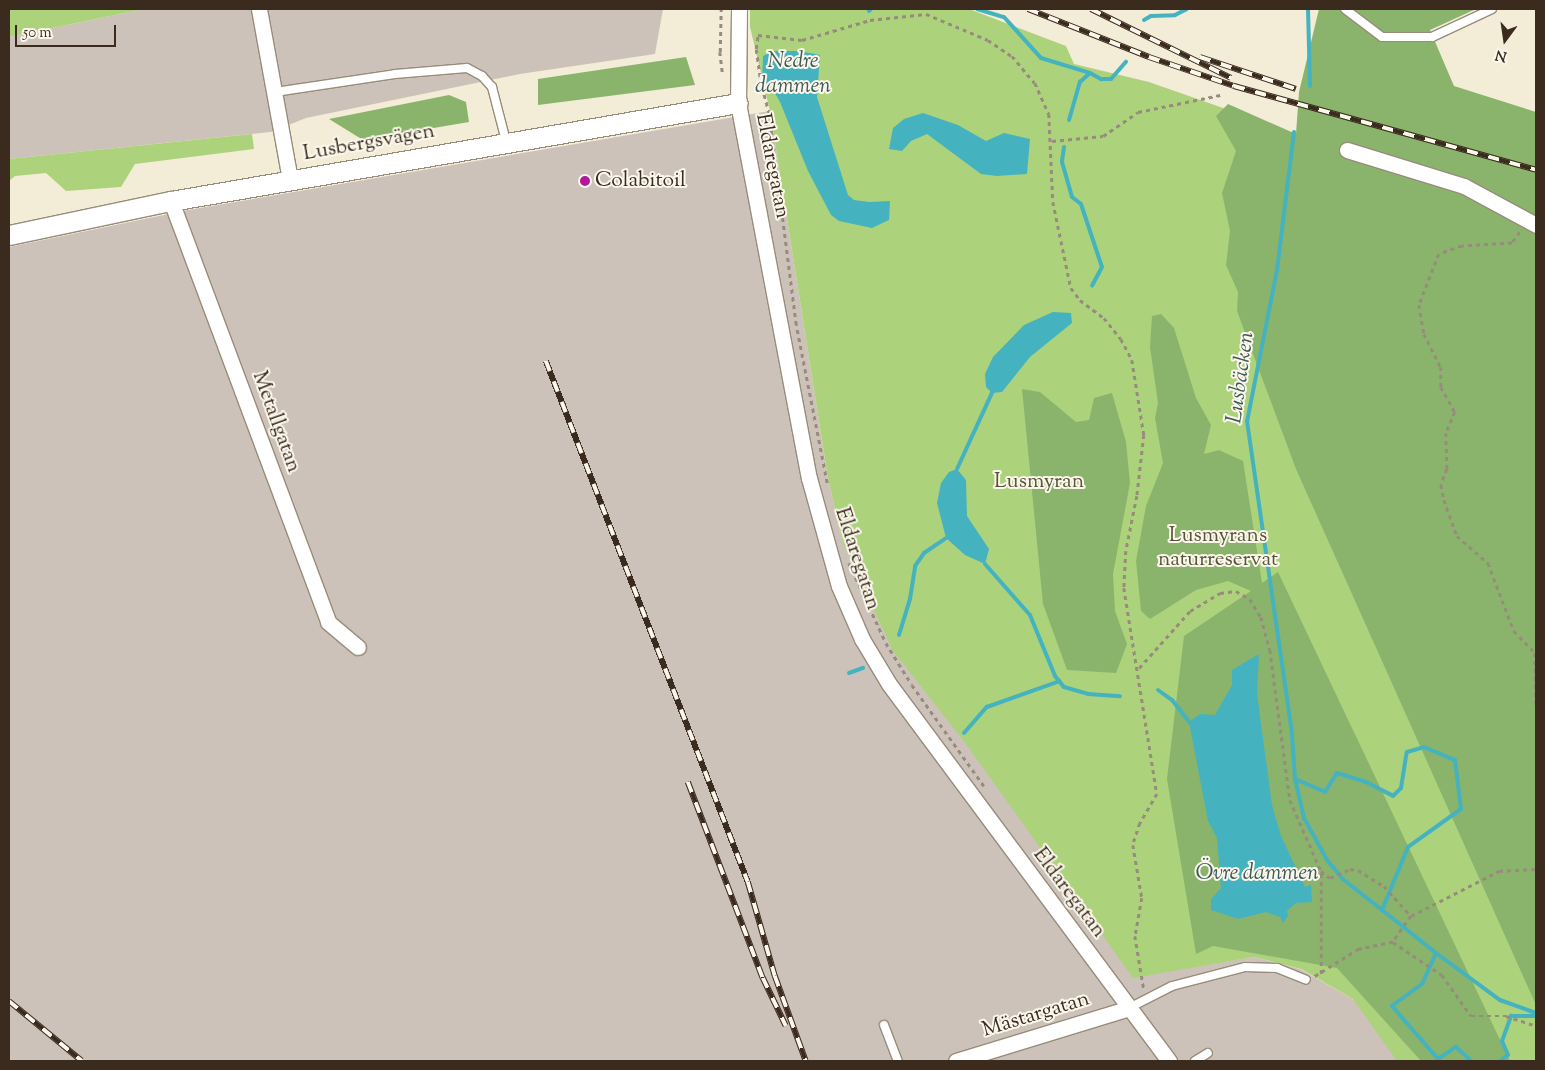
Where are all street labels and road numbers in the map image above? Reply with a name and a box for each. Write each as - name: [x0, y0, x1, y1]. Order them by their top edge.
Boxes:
- street label: Eldaregatan: [749, 111, 795, 221]
- street label: Lusbergsvägen: [301, 119, 437, 167]
- street label: Metallgatan: [246, 368, 306, 476]
- street label: Eldaregatan: [829, 505, 885, 613]
- street label: Eldaregatan: [1027, 843, 1111, 943]
- street label: Mästargatan: [979, 987, 1093, 1043]

